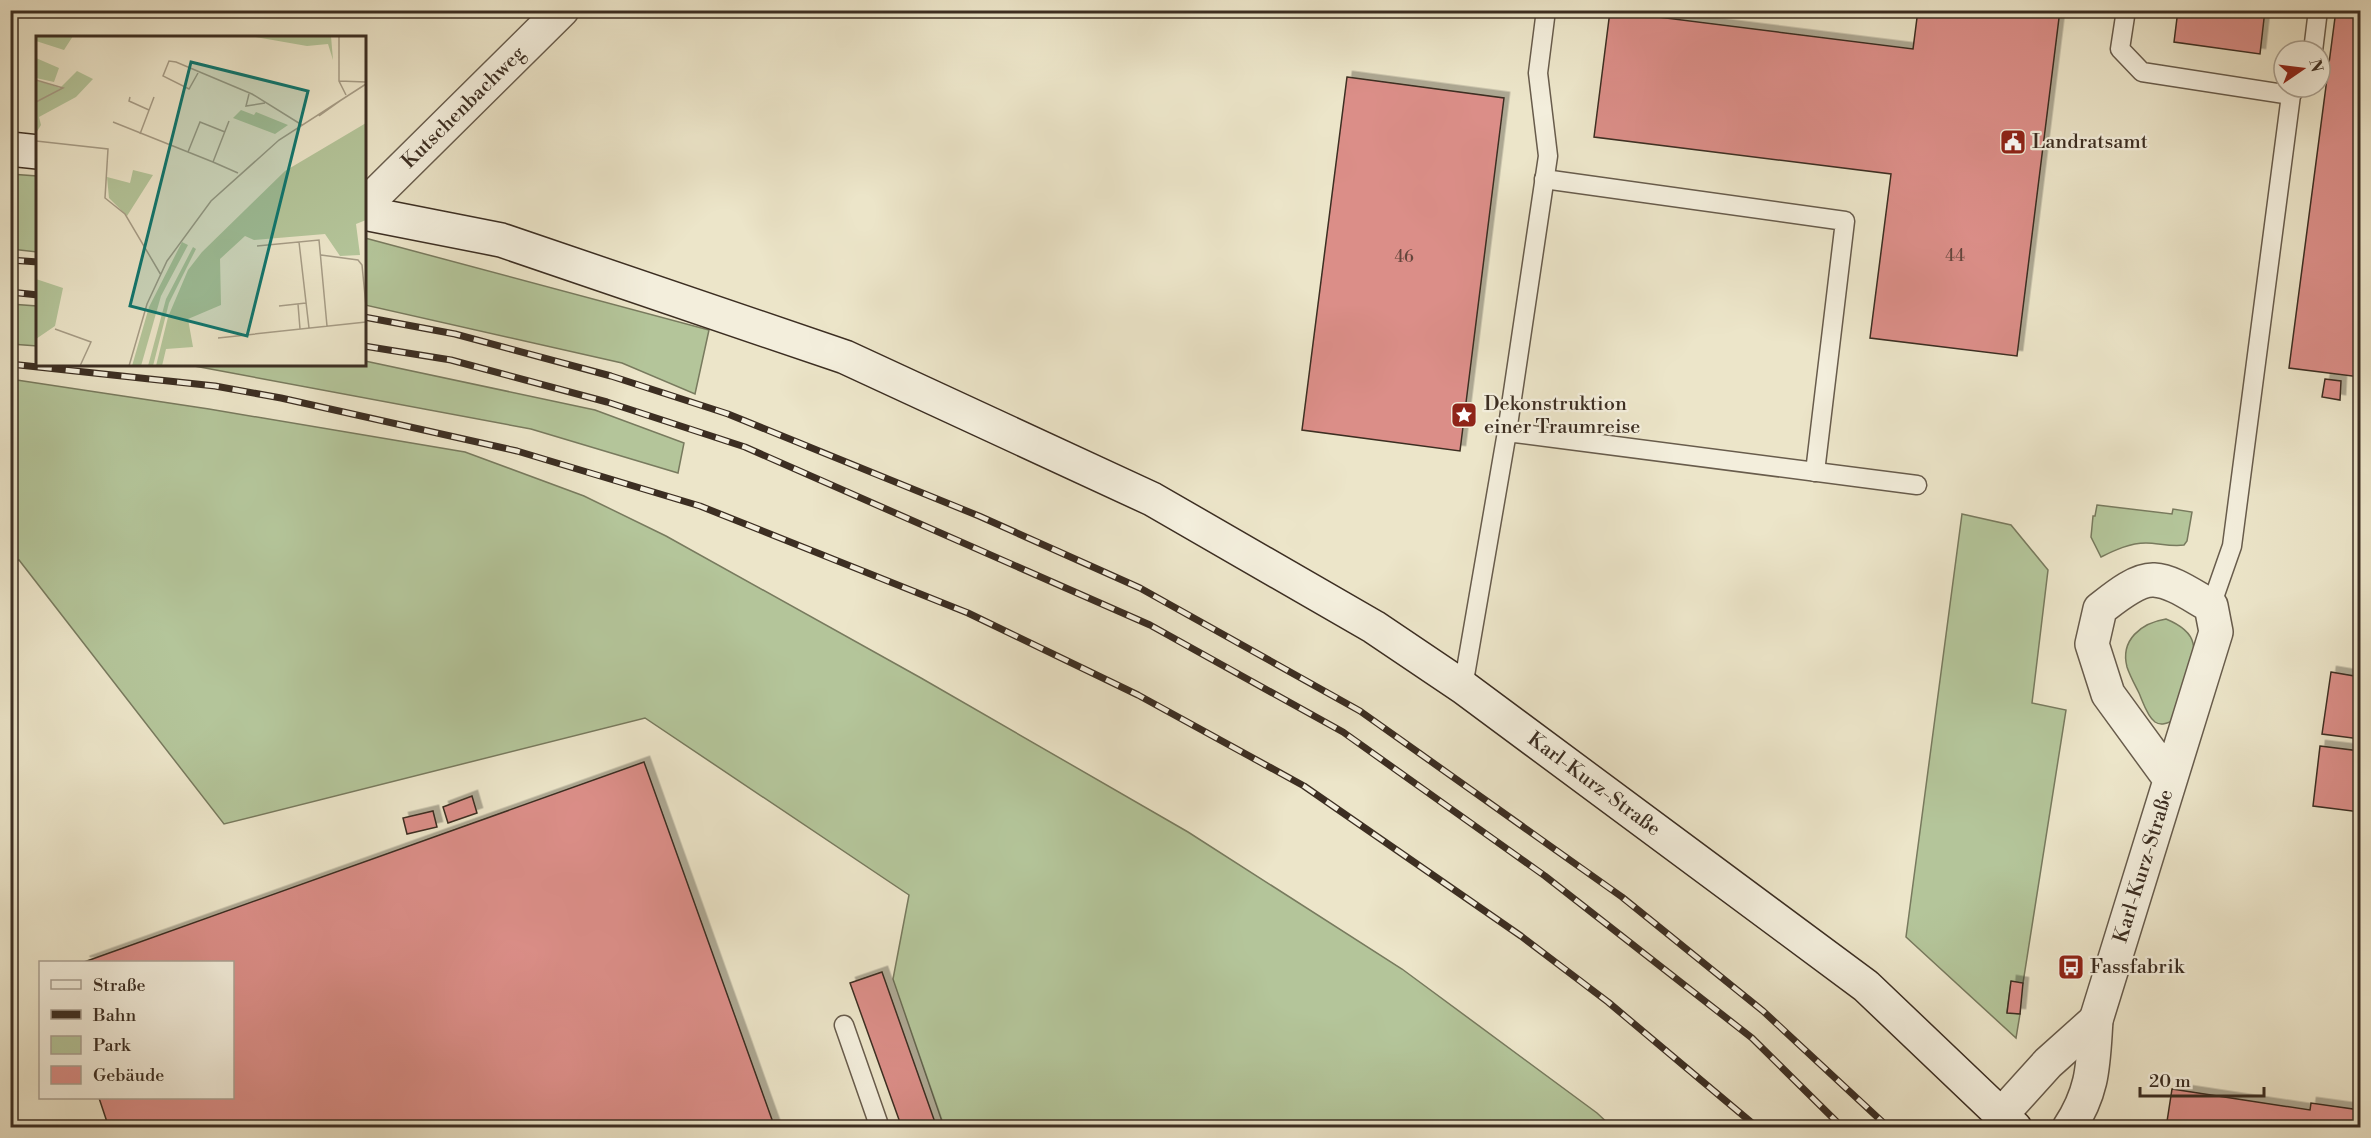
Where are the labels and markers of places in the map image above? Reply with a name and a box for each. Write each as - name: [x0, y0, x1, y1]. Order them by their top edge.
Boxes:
- public building icon: Landratsamt: [1998, 127, 2028, 157]
- place label: Landratsamt: [2032, 130, 2148, 155]
- place label: Dekonstruktion einer Traumreise: [1484, 392, 1640, 440]
- place icon: Dekonstruktion einer Traumreise: [1449, 400, 1479, 430]
- bus stop icon: Fassfabrik: [2056, 952, 2086, 982]
- place label: Fassfabrik: [2090, 955, 2186, 980]

